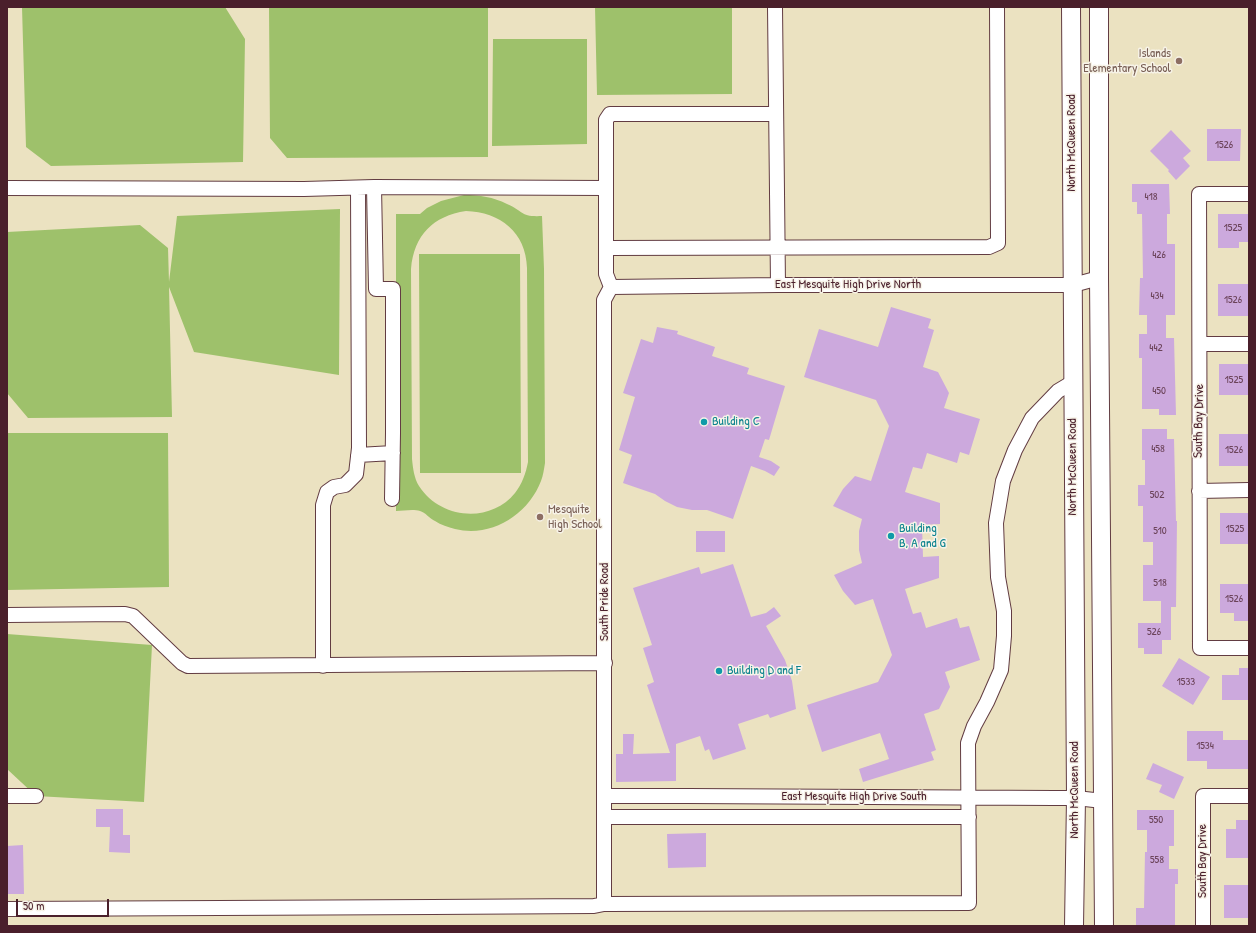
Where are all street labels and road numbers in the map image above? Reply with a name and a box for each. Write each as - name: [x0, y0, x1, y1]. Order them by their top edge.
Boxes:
- street label: North McQueen Road: [1064, 94, 1080, 192]
- street label: East Mesquite High Drive North: [775, 277, 921, 293]
- street label: South Bay Drive: [1191, 384, 1207, 458]
- street label: North McQueen Road: [1065, 418, 1081, 516]
- street label: South Pride Road: [597, 563, 613, 641]
- street label: North McQueen Road: [1067, 741, 1083, 839]
- street label: East Mesquite High Drive South: [781, 789, 927, 805]
- street label: South Bay Drive: [1195, 824, 1211, 898]

